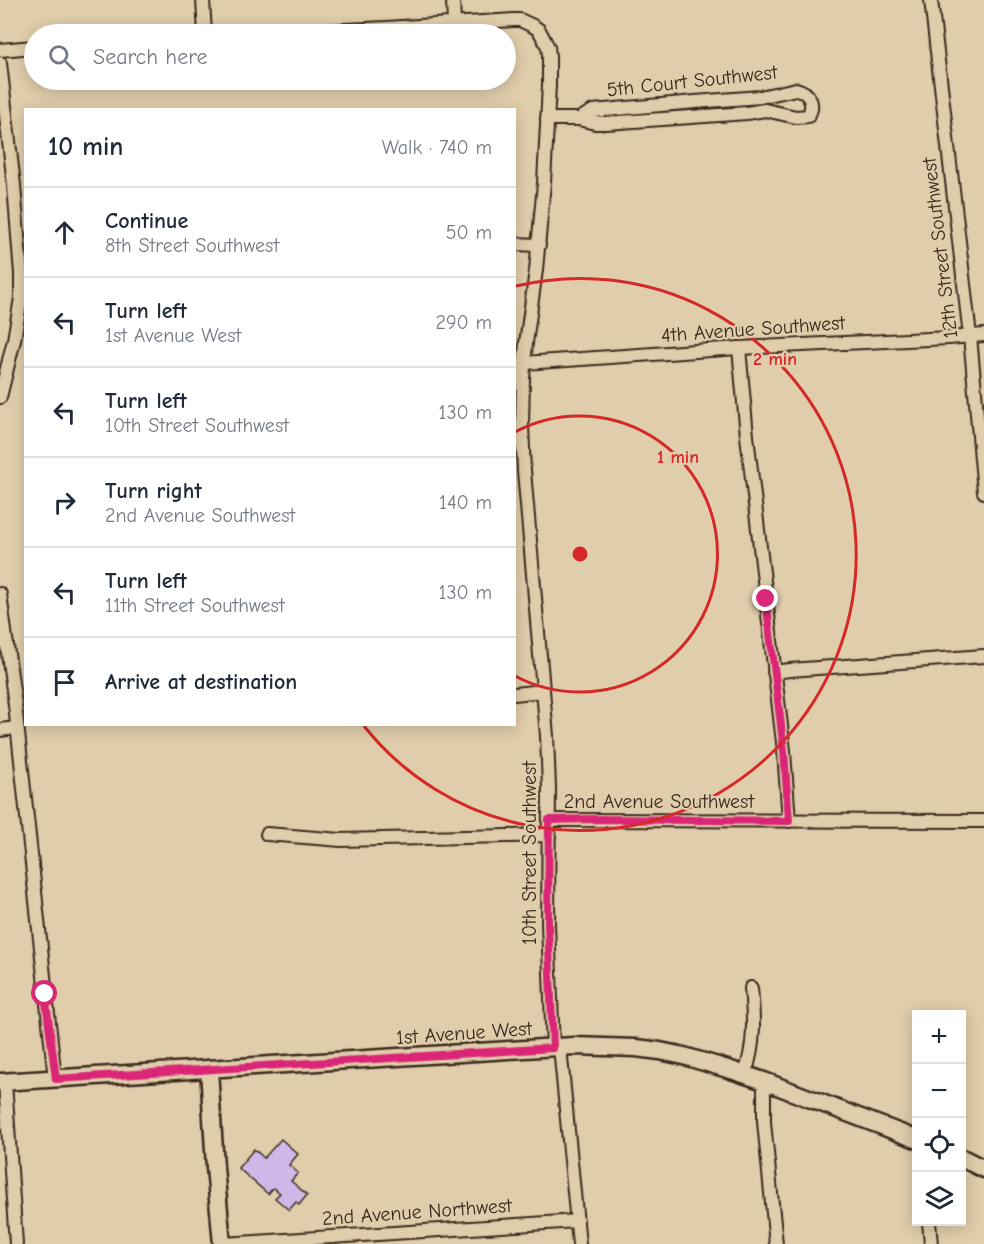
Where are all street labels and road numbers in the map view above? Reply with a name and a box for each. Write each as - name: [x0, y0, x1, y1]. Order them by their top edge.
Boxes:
- street label: 5th Court Southwest: [606, 60, 780, 101]
- street label: 12th Street Southwest: [917, 155, 963, 340]
- street label: 4th Avenue Southwest: [660, 311, 847, 347]
- street label: 10th Street Southwest: [518, 760, 541, 945]
- street label: 2nd Avenue Southwest: [564, 790, 755, 813]
- street label: 1st Avenue West: [395, 1017, 534, 1049]
- street label: 2nd Avenue Northwest: [321, 1194, 514, 1230]

